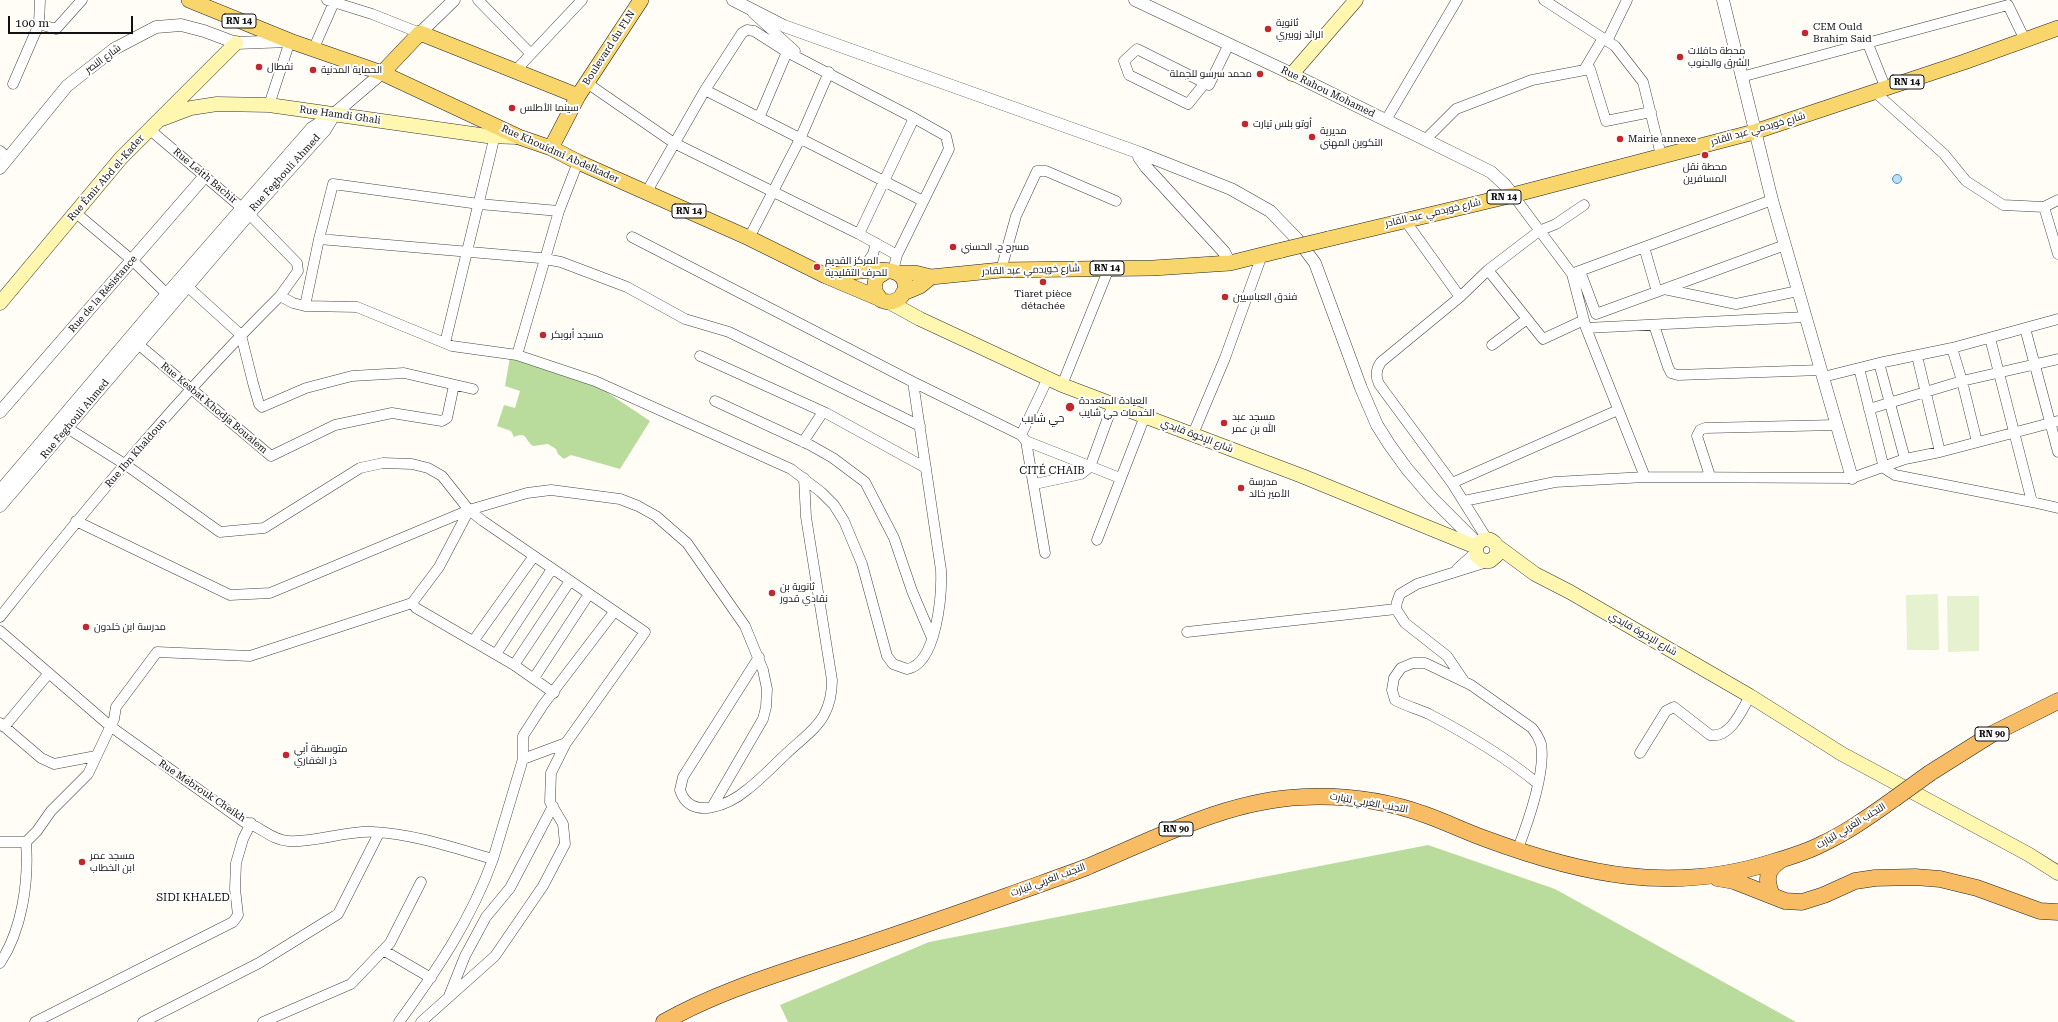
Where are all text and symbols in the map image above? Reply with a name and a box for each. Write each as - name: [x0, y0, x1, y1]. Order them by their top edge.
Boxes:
- scale bar: [10, 8, 135, 34]
- street label: Boulevard du FLN: [580, 8, 638, 88]
- road number: RN 14: [222, 14, 256, 28]
- text: 100 m: [15, 16, 49, 30]
- place label: ثانوية الرائد زوبيري: [1276, 17, 1323, 40]
- place label: CEM Ould Brahim Said: [1813, 21, 1872, 44]
- marker: ثانوية الرائد زوبيري: [1263, 24, 1273, 34]
- marker: CEM Ould Brahim Said: [1800, 28, 1810, 38]
- street label: شارع النصر: [83, 42, 123, 76]
- place label: محطة حافلات الشرق والجنوب: [1688, 45, 1750, 68]
- marker: محطة حافلات الشرق والجنوب: [1675, 52, 1685, 62]
- place label: نفطال: [267, 61, 293, 73]
- marker: نفطال: [254, 62, 264, 72]
- place label: الحماية المدنية: [321, 64, 382, 76]
- street label: Rue Rahou Mohamed: [1279, 64, 1377, 120]
- marker: الحماية المدنية: [308, 65, 318, 75]
- place label: محمد سرسو للجملة: [1170, 68, 1252, 80]
- marker: محمد سرسو للجملة: [1255, 69, 1265, 79]
- road number: RN 14: [1890, 75, 1924, 89]
- place label: سينما الأطلس: [520, 102, 578, 114]
- street label: Rue Hamdi Ghali: [299, 103, 381, 127]
- marker: سينما الأطلس: [507, 103, 517, 113]
- street label: شارع خويدمي عبد القادر: [1709, 110, 1807, 148]
- place label: أوتو بلس تيارت: [1253, 118, 1312, 130]
- marker: أوتو بلس تيارت: [1240, 119, 1250, 129]
- street label: Rue Khouidmi Abdelkader: [499, 123, 621, 185]
- place label: مديرية التكوين المهني: [1320, 125, 1383, 148]
- street label: Rue Émir Abd el-Kader: [65, 132, 147, 224]
- street label: Rue Feghouli Ahmed: [247, 132, 323, 214]
- marker: مديرية التكوين المهني: [1307, 132, 1317, 142]
- place label: Mairie annexe: [1628, 133, 1696, 145]
- marker: Mairie annexe: [1615, 134, 1625, 144]
- street label: Rue Leith Bachir: [171, 146, 239, 206]
- marker: محطة نقل المسافرين: [1700, 150, 1710, 160]
- place label: محطة نقل المسافرين: [1683, 161, 1727, 184]
- road number: RN 14: [1487, 190, 1521, 204]
- street label: شارع خويدمي عبد القادر: [1384, 196, 1482, 230]
- road number: RN 14: [672, 204, 706, 218]
- place label: مسرح ح. الحسني: [961, 241, 1029, 253]
- marker: مسرح ح. الحسني: [948, 242, 958, 252]
- street label: Rue de la Résistance: [66, 253, 140, 335]
- place label: المركز القديم للحرف التقليدية: [825, 255, 887, 278]
- road number: RN 14: [1090, 261, 1124, 275]
- marker: المركز القديم للحرف التقليدية: [812, 262, 822, 272]
- street label: شارع خويدمي عبد القادر: [982, 262, 1080, 278]
- marker: Tiaret pièce détachée: [1038, 277, 1048, 287]
- place label: Tiaret pièce détachée: [1014, 288, 1072, 312]
- place label: فندق العباسيين: [1233, 291, 1297, 303]
- marker: فندق العباسيين: [1220, 292, 1230, 302]
- place label: مسجد أبوبكر: [551, 329, 603, 341]
- marker: مسجد أبوبكر: [538, 330, 548, 340]
- street label: Rue Kesbat Khodja Boualem: [158, 360, 270, 456]
- street label: Rue Feghouli Ahmed: [38, 377, 112, 461]
- place label: العيادة المتعددة الخدمات حي شايب: [1079, 395, 1155, 418]
- marker: العيادة المتعددة الخدمات حي شايب: [1064, 401, 1076, 413]
- place label: مسجد عبد الله بن عمر: [1232, 411, 1276, 434]
- district label: حي شايب: [1022, 412, 1064, 426]
- street label: Rue Ibn Khaldoun: [103, 416, 169, 490]
- street label: شارع الإخوة قايدي: [1159, 417, 1235, 455]
- marker: مسجد عبد الله بن عمر: [1219, 418, 1229, 428]
- district label: CITÉ CHAIB: [1014, 464, 1090, 478]
- place label: مدرسة الأمير خالد: [1249, 476, 1290, 500]
- marker: مدرسة الأمير خالد: [1236, 483, 1246, 493]
- place label: ثانوية بن نقادي قدور: [780, 581, 828, 604]
- marker: ثانوية بن نقادي قدور: [767, 588, 777, 598]
- street label: شارع الإخوة قايدي: [1607, 610, 1679, 658]
- place label: مدرسة ابن خلدون: [94, 621, 166, 633]
- marker: مدرسة ابن خلدون: [81, 622, 91, 632]
- road number: RN 90: [1975, 727, 2009, 741]
- place label: متوسطة أبي ذر الغفاري: [294, 743, 347, 766]
- marker: متوسطة أبي ذر الغفاري: [281, 750, 291, 760]
- street label: Rue Mebrouk Cheikh: [156, 757, 248, 825]
- street label: التجنب الغربي لتيارت: [1329, 790, 1409, 816]
- street label: التجنب الغربي لتيارت: [1814, 801, 1888, 851]
- road number: RN 90: [1159, 822, 1193, 836]
- place label: مسجد عمر ابن الخطاب: [90, 850, 135, 874]
- marker: مسجد عمر ابن الخطاب: [77, 857, 87, 867]
- street label: التجنب الغربي لتيارت: [1009, 861, 1087, 899]
- district label: SIDI KHALED: [151, 891, 235, 905]

